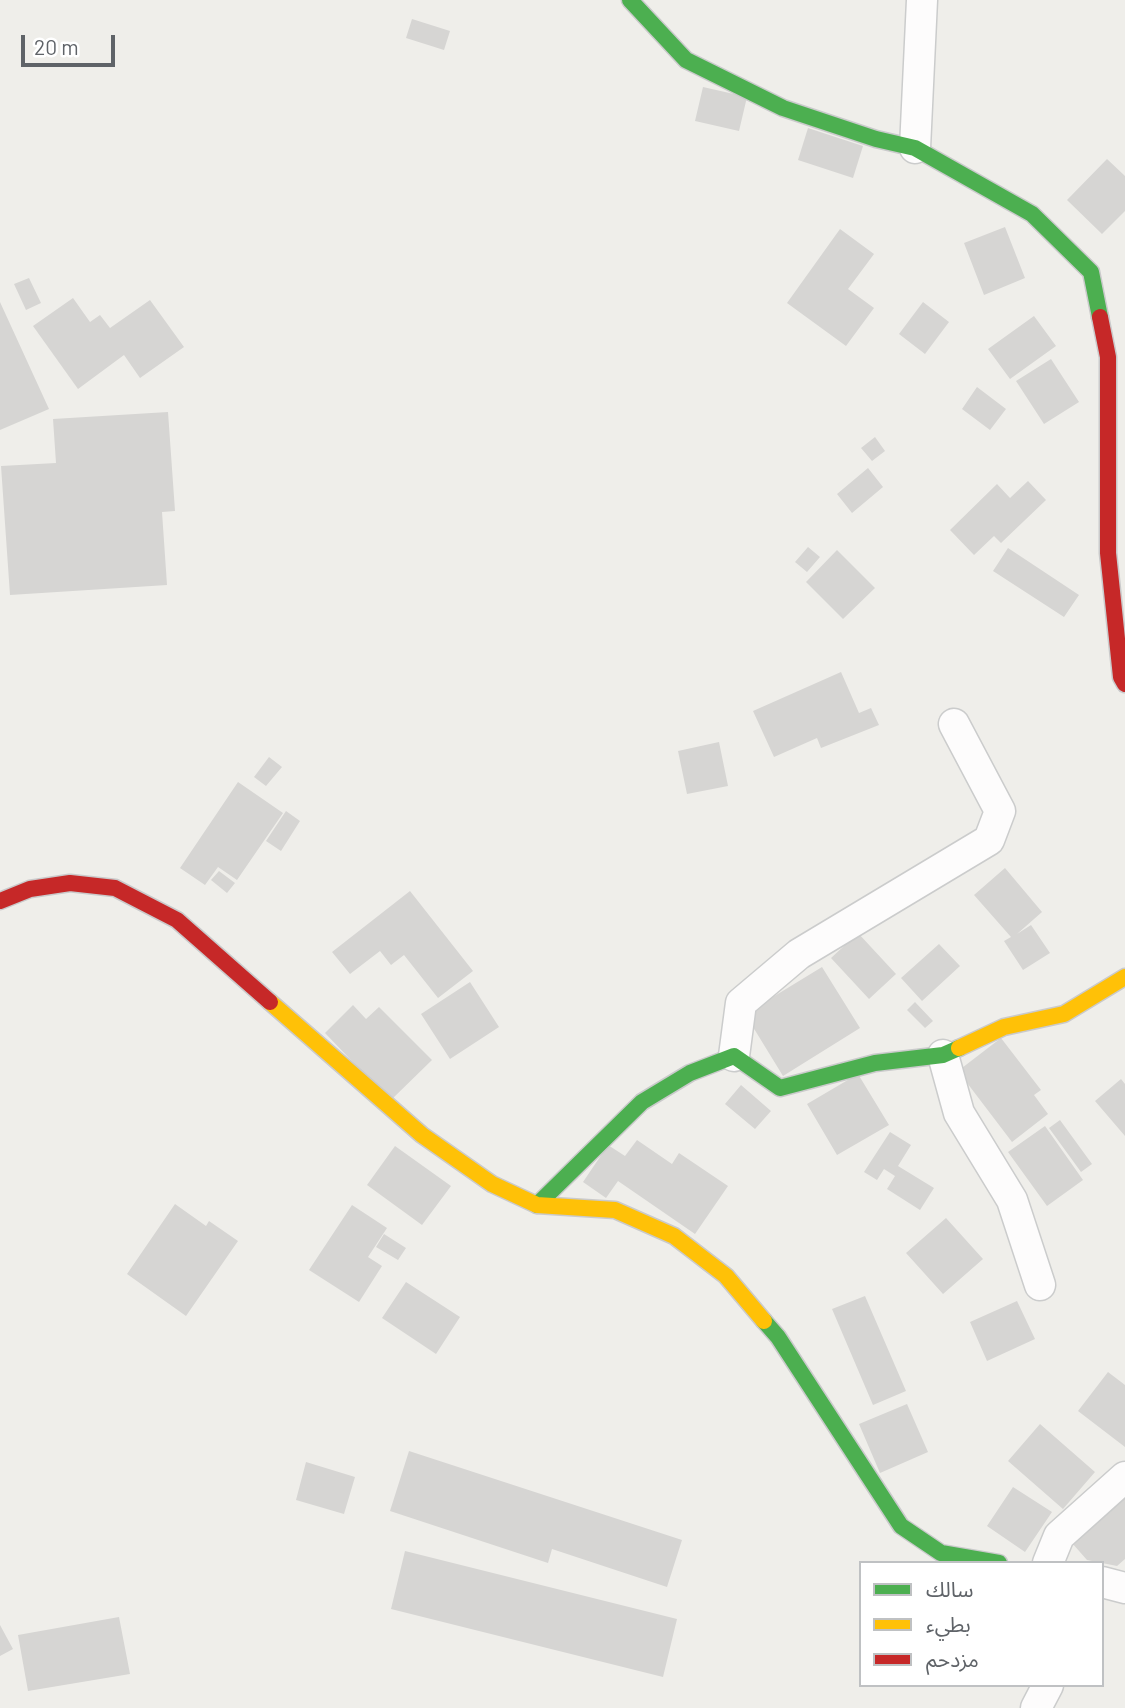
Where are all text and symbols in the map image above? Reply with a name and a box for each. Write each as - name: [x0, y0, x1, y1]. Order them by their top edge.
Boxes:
- scale bar: [24, 21, 119, 65]
- text: 20 m: [34, 34, 79, 59]
- legend: [859, 1561, 1104, 1687]
- text: سالك: [926, 1576, 973, 1601]
- text: بطيء: [926, 1611, 971, 1636]
- text: مزدحم: [926, 1646, 979, 1671]

